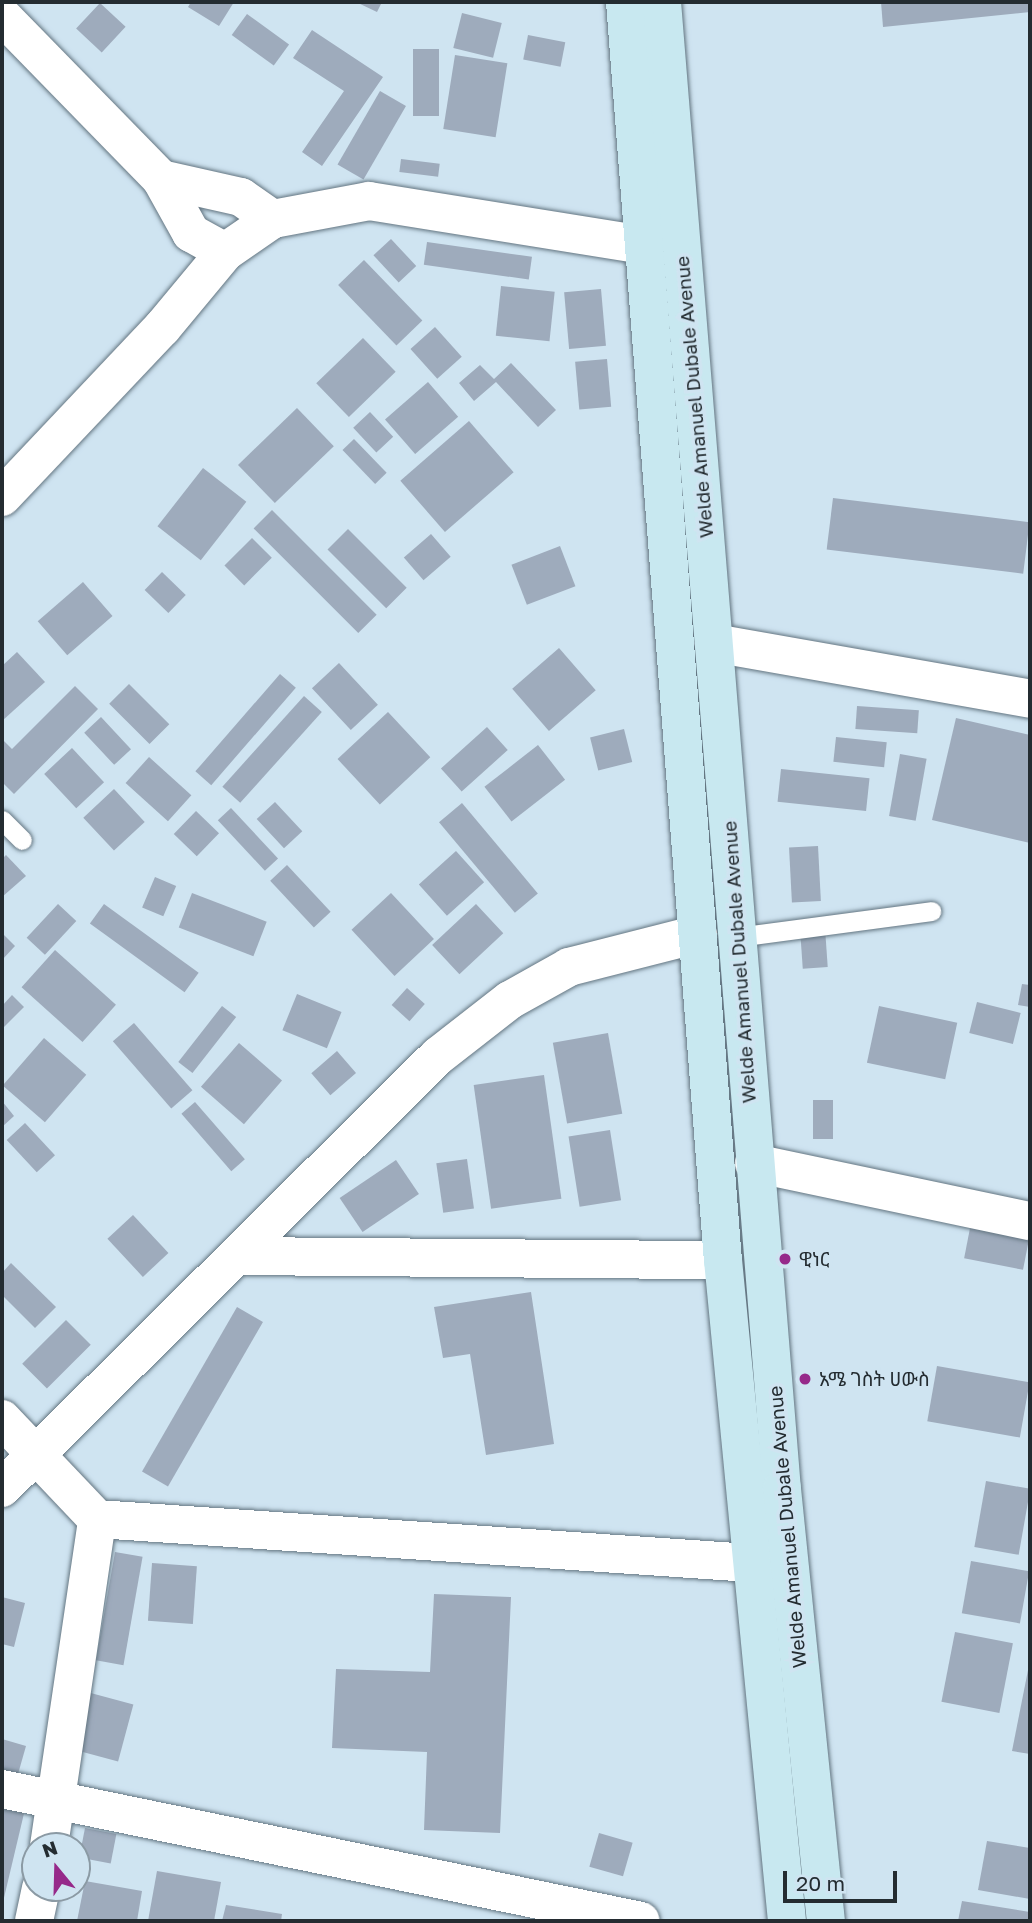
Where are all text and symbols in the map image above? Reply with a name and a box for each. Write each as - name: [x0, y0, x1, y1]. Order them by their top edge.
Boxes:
- street label: Welde Amanuel Dubale Avenue: [670, 255, 718, 539]
- street label: Welde Amanuel Dubale Avenue: [718, 820, 760, 1104]
- place label: ዊነር: [799, 1248, 829, 1270]
- marker: ዊነር: [777, 1251, 793, 1267]
- place label: አሜ ገስት ሀውስ: [819, 1368, 930, 1390]
- marker: አሜ ገስት ሀውስ: [797, 1371, 813, 1387]
- street label: Welde Amanuel Dubale Avenue: [763, 1385, 811, 1669]
- north arrow: [21, 1832, 91, 1902]
- text: N: [39, 1835, 60, 1862]
- scale bar: [787, 1856, 901, 1900]
- text: 20 m: [796, 1870, 845, 1896]

